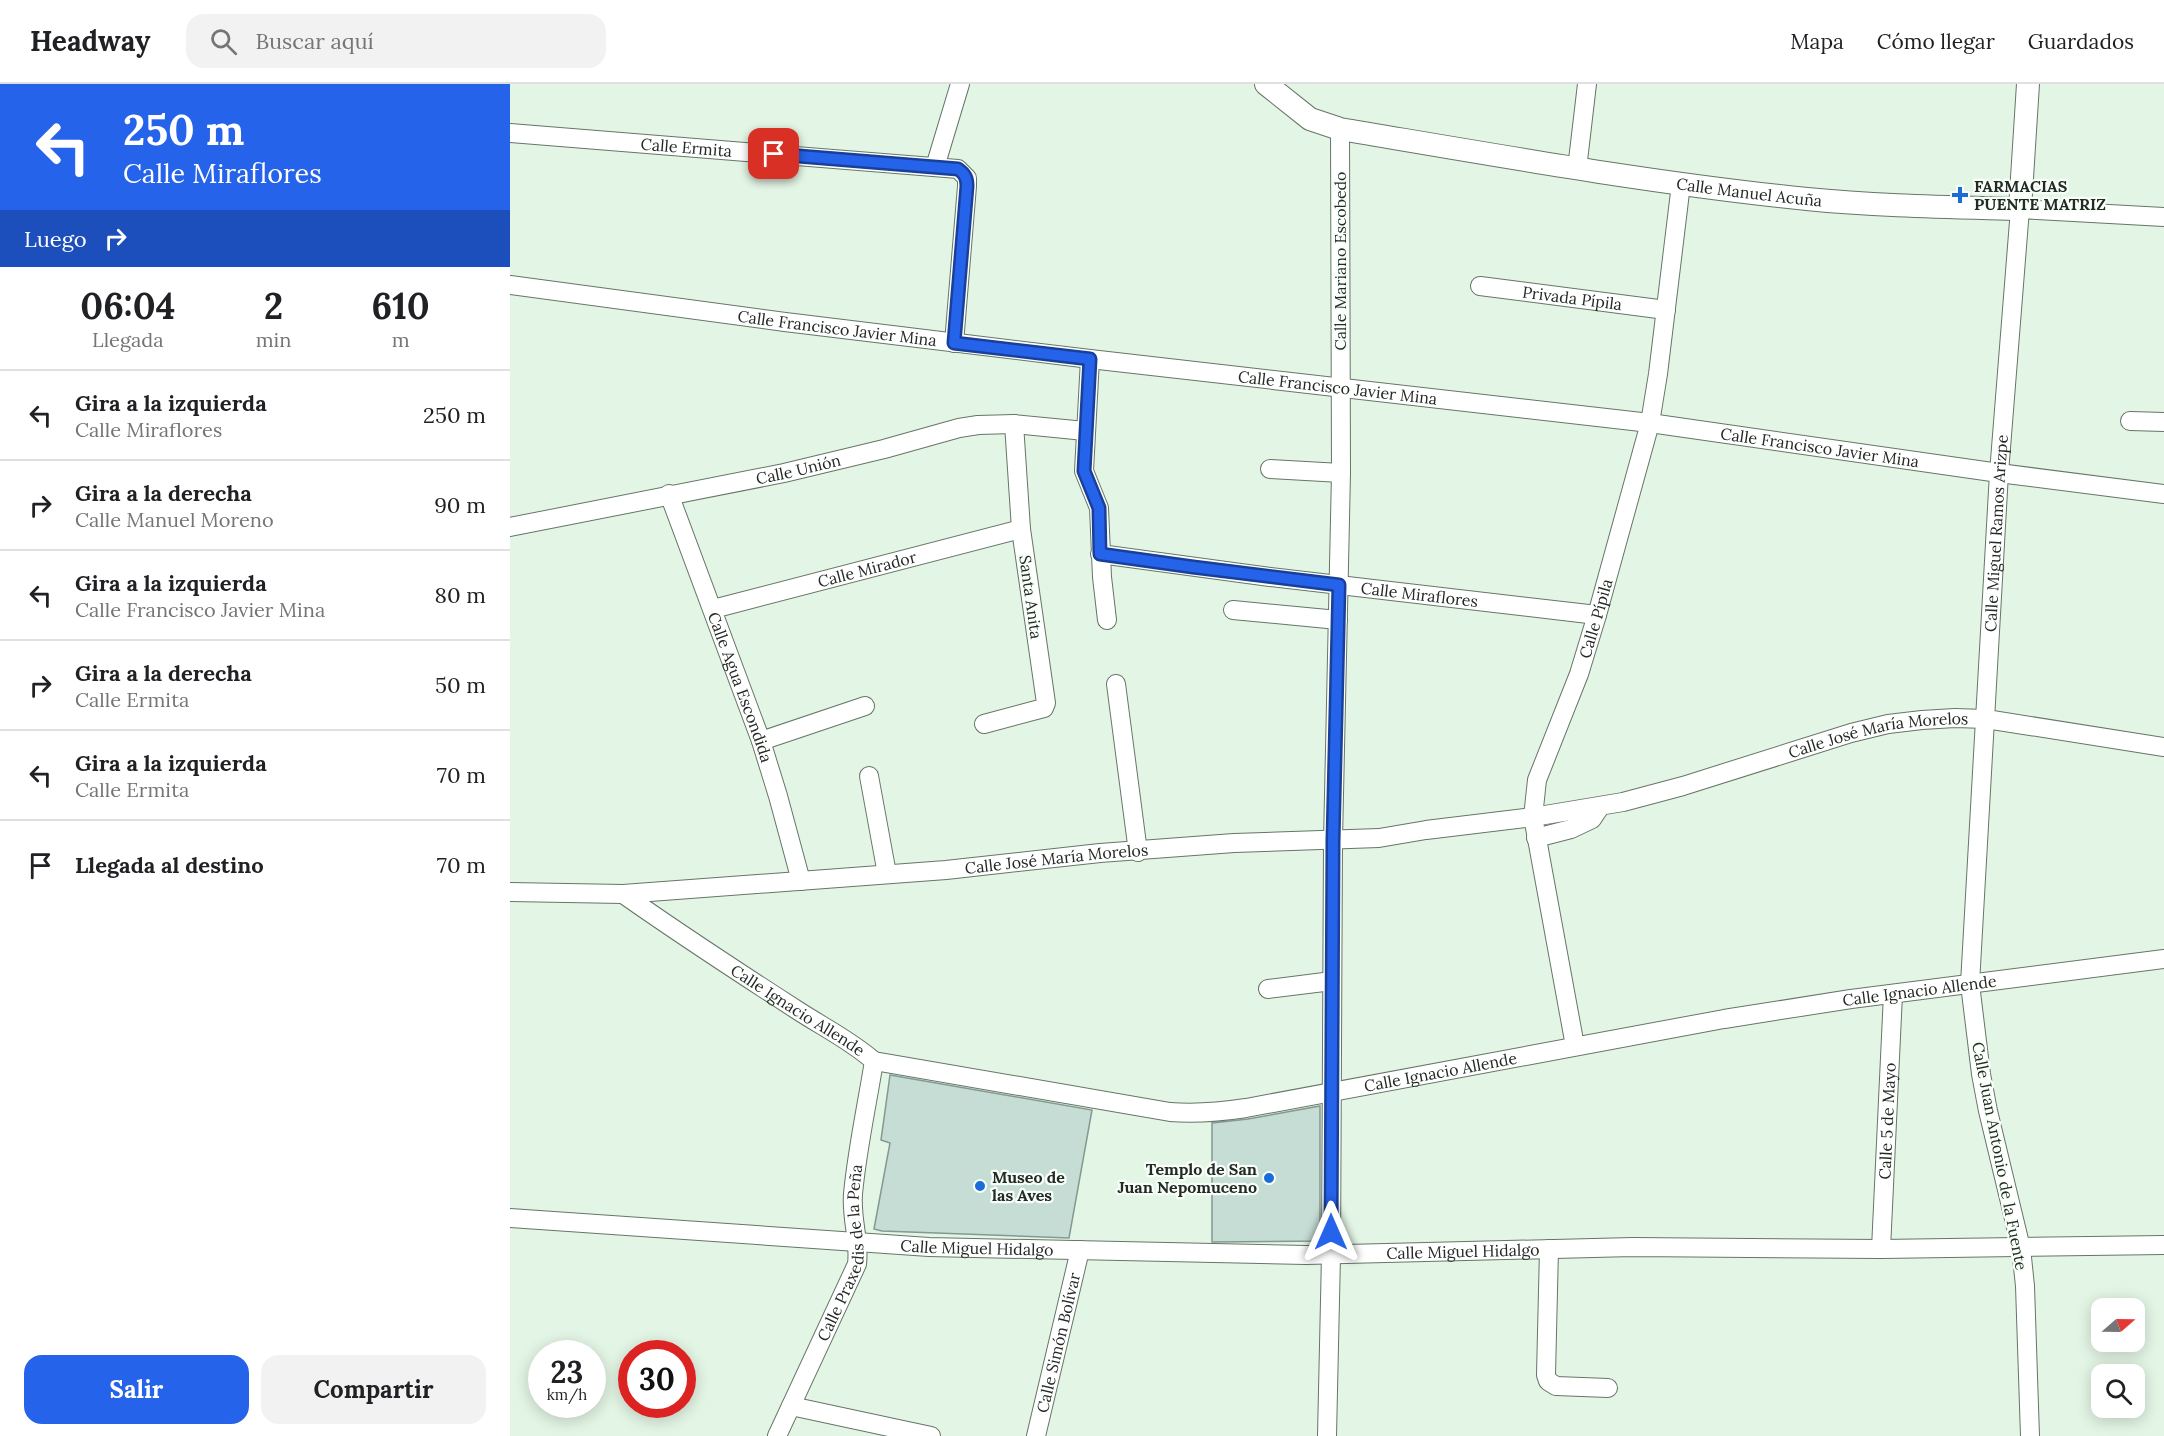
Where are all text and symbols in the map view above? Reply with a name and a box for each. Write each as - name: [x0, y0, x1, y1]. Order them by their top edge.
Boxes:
- search box: [186, 14, 606, 68]
- text: Headway: [30, 23, 150, 59]
- icon: search: [207, 25, 240, 58]
- text: Buscar aquí: [255, 27, 374, 55]
- text: Mapa: [1790, 28, 1844, 55]
- text: Cómo llegar: [1877, 28, 1995, 55]
- text: Guardados: [2028, 28, 2134, 55]
- text: 250 m: [123, 103, 244, 157]
- icon: left: [24, 108, 102, 186]
- pin: [748, 128, 799, 179]
- street label: Calle Ermita: [640, 134, 733, 161]
- icon: arrive: [757, 137, 790, 170]
- text: Calle Miraflores: [123, 156, 322, 190]
- street label: Calle Mariano Escobedo: [1330, 172, 1350, 350]
- street label: Calle Manuel Acuña: [1675, 173, 1823, 210]
- place label: FARMACIAS PUENTE MATRIZ: [1974, 176, 2106, 214]
- marker: FARMACIAS PUENTE MATRIZ: [1951, 186, 1969, 204]
- icon: right: [99, 222, 132, 255]
- text: Luego: [24, 225, 87, 253]
- street label: Privada Pípila: [1521, 282, 1623, 314]
- text: 06:04: [80, 283, 175, 329]
- text: 2: [264, 283, 283, 329]
- text: 610: [372, 283, 430, 329]
- street label: Calle Francisco Javier Mina: [736, 306, 938, 350]
- text: Llegada: [92, 327, 164, 352]
- text: min: [256, 327, 291, 352]
- text: m: [392, 327, 410, 352]
- street label: Calle Francisco Javier Mina: [1237, 366, 1438, 409]
- text: Gira a la izquierda: [75, 389, 267, 417]
- icon: left: [24, 399, 57, 432]
- text: 250 m: [423, 401, 486, 429]
- text: Calle Miraflores: [75, 417, 222, 442]
- street label: Calle Francisco Javier Mina: [1719, 423, 1921, 471]
- street label: Calle Miguel Ramos Arizpe: [1980, 434, 2012, 632]
- street label: Calle Unión: [754, 450, 843, 488]
- text: Gira a la derecha: [75, 479, 252, 507]
- icon: right: [24, 489, 57, 522]
- text: 90 m: [434, 491, 486, 519]
- text: Calle Manuel Moreno: [75, 507, 274, 532]
- street label: Calle Mirador: [815, 547, 918, 591]
- street label: Santa Anita: [1015, 554, 1047, 640]
- text: Gira a la izquierda: [75, 569, 267, 597]
- street label: Calle Pípila: [1574, 576, 1617, 661]
- street label: Calle Miraflores: [1360, 578, 1479, 611]
- icon: left: [24, 579, 57, 612]
- text: 80 m: [435, 581, 486, 609]
- text: Calle Francisco Javier Mina: [75, 597, 325, 622]
- street label: Calle Agua Escondida: [704, 609, 777, 765]
- text: Gira a la derecha: [75, 659, 252, 687]
- icon: right: [24, 669, 57, 702]
- text: 50 m: [435, 671, 486, 699]
- text: Calle Ermita: [75, 687, 189, 712]
- street label: Calle José María Morelos: [1786, 708, 1969, 762]
- text: Gira a la izquierda: [75, 749, 267, 777]
- icon: left: [24, 759, 57, 792]
- text: 70 m: [437, 761, 486, 789]
- text: Calle Ermita: [75, 777, 189, 802]
- street label: Calle José María Morelos: [964, 839, 1149, 878]
- icon: arrive: [24, 849, 57, 882]
- text: Llegada al destino: [75, 851, 264, 879]
- text: 70 m: [437, 851, 486, 879]
- street label: Calle Ignacio Allende: [727, 960, 869, 1060]
- street label: Calle Ignacio Allende: [1841, 970, 1998, 1010]
- street label: Calle Juan Antonio de la Fuente: [1968, 1040, 2032, 1272]
- street label: Calle Ignacio Allende: [1362, 1048, 1519, 1096]
- street label: Calle 5 de Mayo: [1874, 1062, 1900, 1180]
- place label: Templo de San Juan Nepomuceno: [1118, 1159, 1257, 1197]
- street label: Calle Praxedis de la Peña: [813, 1163, 868, 1344]
- place label: Museo de las Aves: [992, 1167, 1065, 1205]
- marker: Templo de San Juan Nepomuceno: [1262, 1171, 1276, 1185]
- marker: Museo de las Aves: [973, 1179, 987, 1193]
- position arrow: [1299, 1200, 1363, 1264]
- street label: Calle Miguel Hidalgo: [900, 1235, 1054, 1260]
- street label: Calle Miguel Hidalgo: [1386, 1239, 1540, 1263]
- street label: Calle Simón Bolívar: [1032, 1270, 1084, 1415]
- north arrow: [2091, 1298, 2145, 1352]
- map controls: [2091, 1298, 2145, 1418]
- speed limit sign: 30: [618, 1340, 696, 1418]
- text: 23: [551, 1353, 583, 1391]
- button: Salir: [24, 1355, 249, 1424]
- button: Compartir: [261, 1355, 486, 1424]
- button: search: [2091, 1364, 2145, 1418]
- text: km/h: [547, 1385, 587, 1404]

